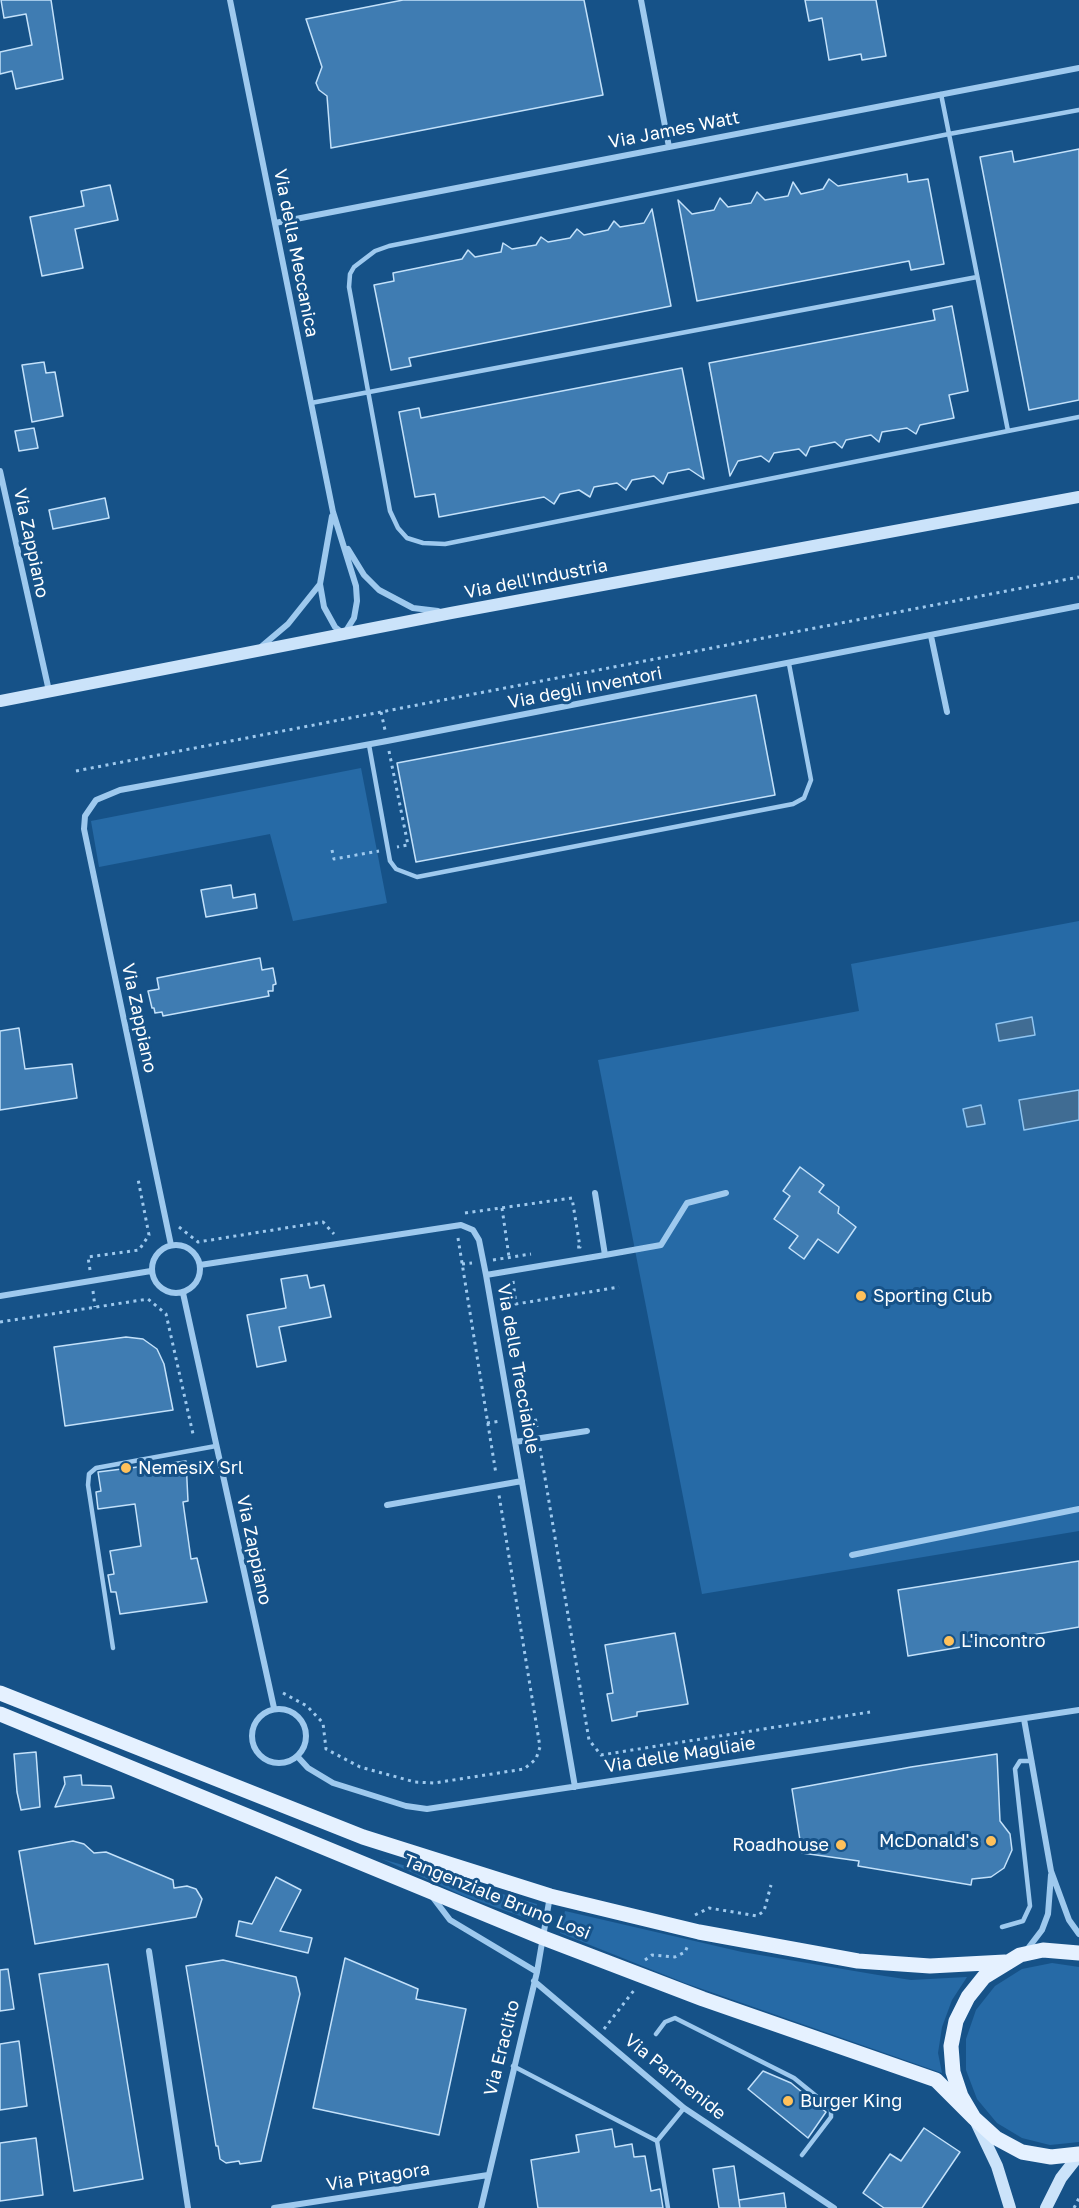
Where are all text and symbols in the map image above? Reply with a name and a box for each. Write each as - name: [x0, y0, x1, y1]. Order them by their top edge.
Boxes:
- street label: Via James Watt: [607, 107, 741, 153]
- street label: Via della Meccanica: [269, 167, 323, 339]
- street label: Via Zappiano: [9, 486, 53, 600]
- street label: Via dell'Industria: [463, 555, 609, 603]
- street label: Via degli Inventori: [506, 662, 664, 714]
- street label: Via Zappiano: [117, 961, 161, 1075]
- street label: Via delle Trecciaiole: [492, 1282, 544, 1456]
- place label: Sporting Club: [873, 1285, 992, 1307]
- marker: Sporting Club: [854, 1289, 868, 1303]
- place label: NemesiX Srl: [138, 1457, 244, 1479]
- marker: NemesiX Srl: [119, 1461, 133, 1475]
- street label: Via Zappiano: [232, 1493, 276, 1607]
- place label: L'incontro: [961, 1630, 1046, 1652]
- marker: L'incontro: [942, 1634, 956, 1648]
- street label: Via delle Magliaie: [603, 1732, 757, 1778]
- place label: McDonald's: [879, 1830, 979, 1852]
- place label: Roadhouse: [732, 1834, 829, 1856]
- marker: McDonald's: [984, 1834, 998, 1848]
- marker: Roadhouse: [834, 1838, 848, 1852]
- street label: Tangenziale Bruno Losi: [400, 1850, 594, 1944]
- street label: Via Eraclito: [480, 1998, 524, 2098]
- street label: Via Parmenide: [620, 2030, 730, 2124]
- place label: Burger King: [800, 2090, 902, 2112]
- marker: Burger King: [781, 2094, 795, 2108]
- street label: Via Pitagora: [325, 2158, 431, 2196]

